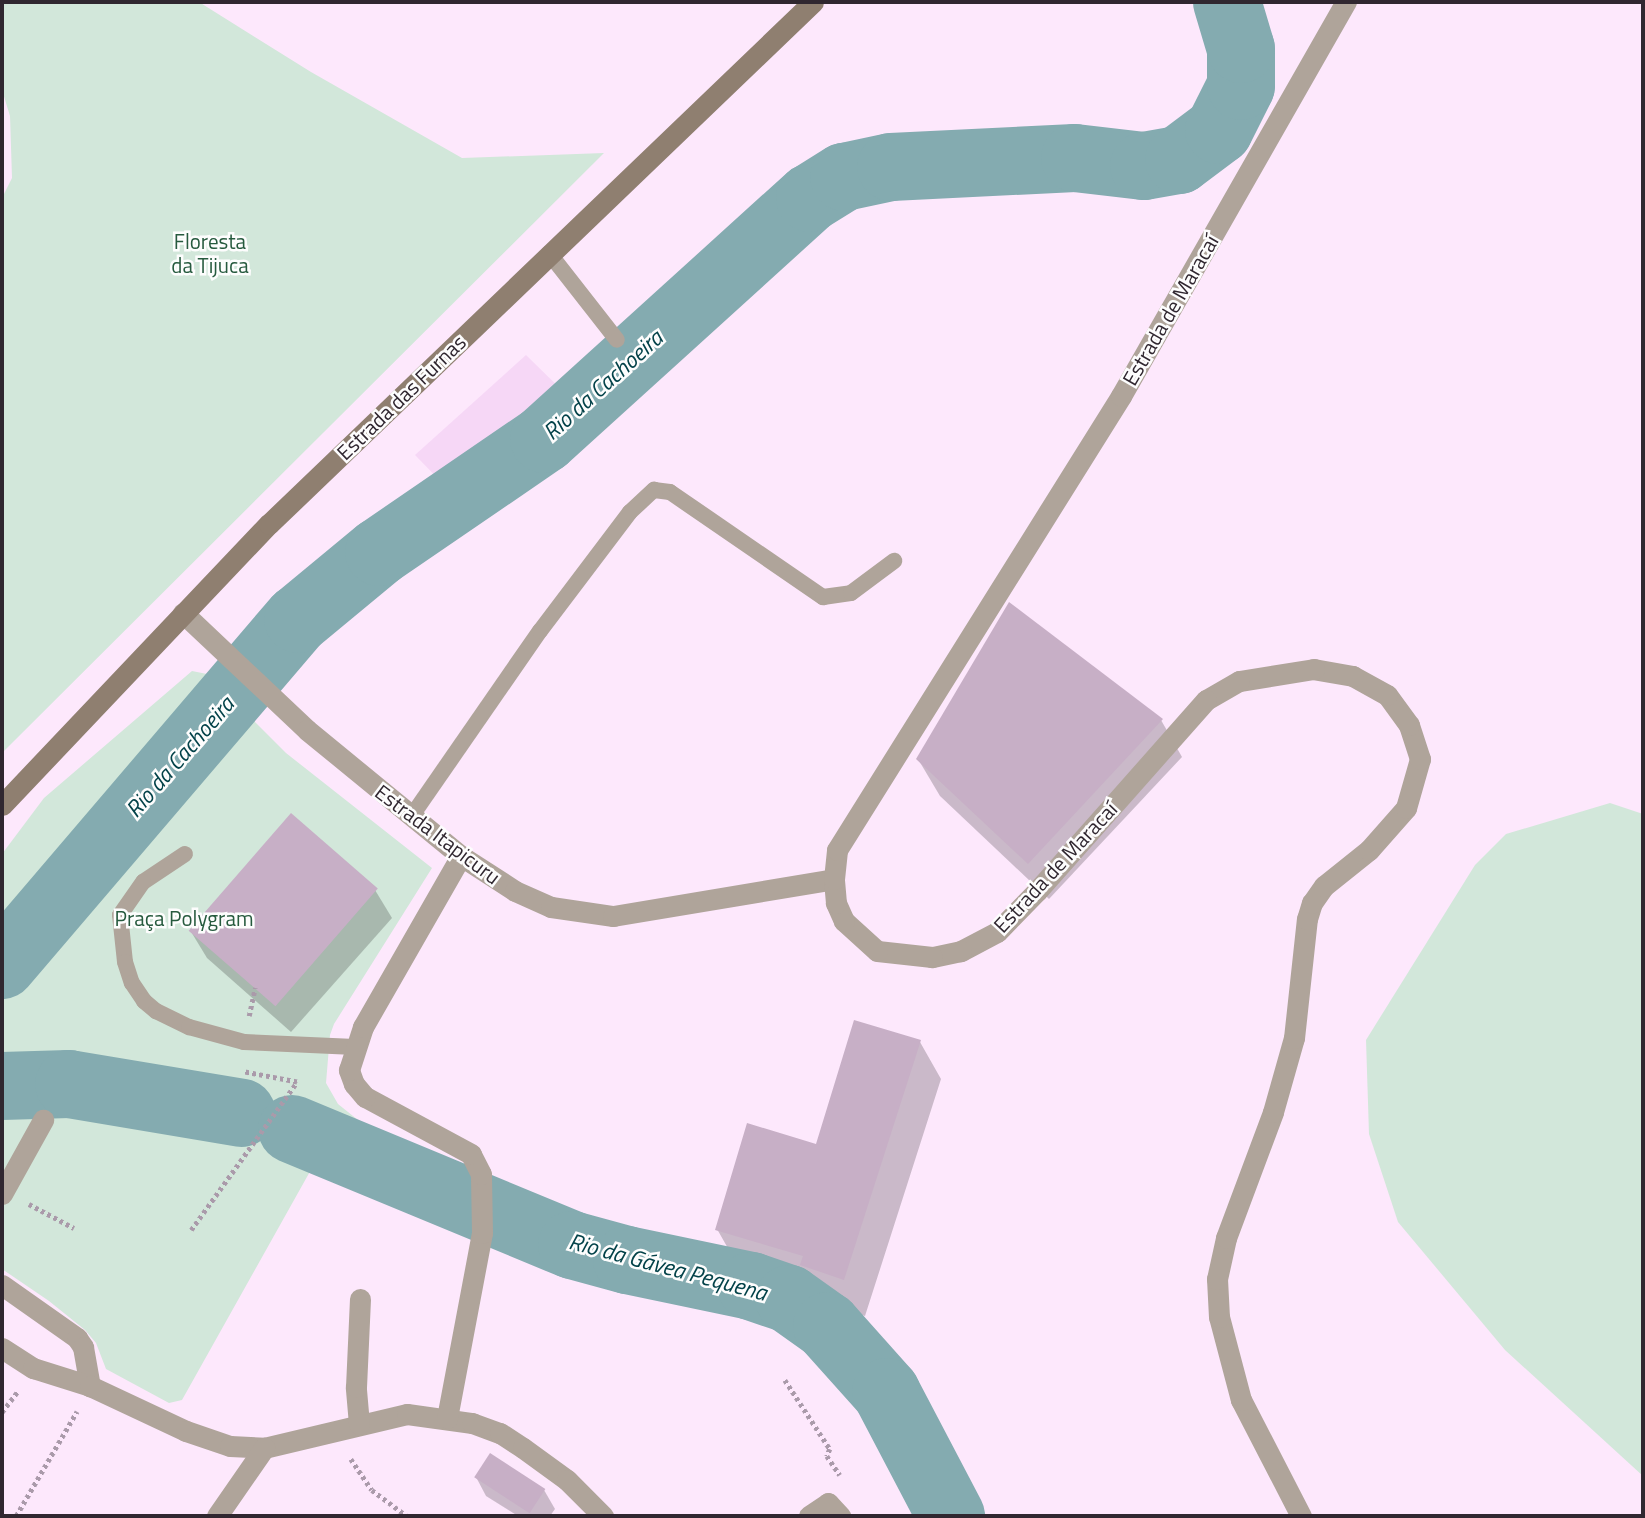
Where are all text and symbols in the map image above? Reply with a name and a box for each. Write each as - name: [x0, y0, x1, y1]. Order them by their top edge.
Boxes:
- park label: Floresta da Tijuca: [171, 228, 249, 278]
- street label: Estrada de Maracaí: [1117, 230, 1223, 390]
- water label: Rio da Cachoeira: [538, 324, 668, 446]
- street label: Estrada das Furnas: [331, 329, 471, 465]
- water label: Rio da Cachoeira: [120, 691, 240, 823]
- street label: Estrada Itapicuru: [370, 779, 506, 889]
- street label: Estrada de Maracaí: [988, 796, 1122, 938]
- park label: Praça Polygram: [115, 905, 253, 931]
- water label: Rio da Gávea Pequena: [566, 1227, 770, 1307]

